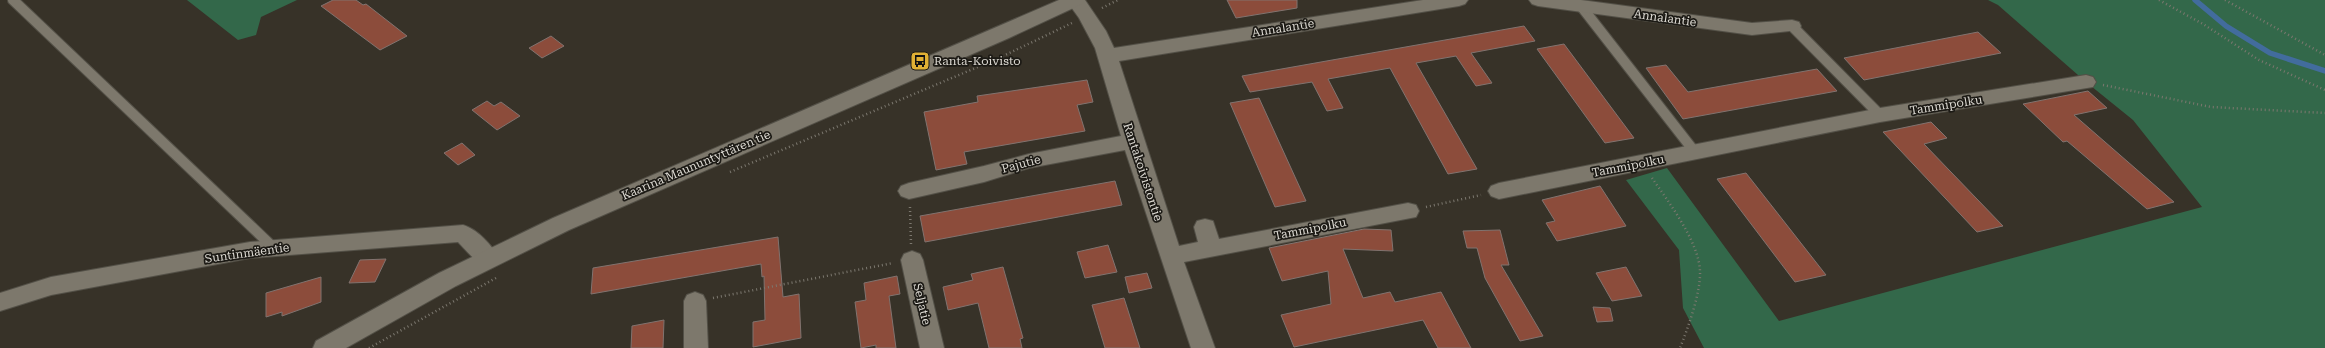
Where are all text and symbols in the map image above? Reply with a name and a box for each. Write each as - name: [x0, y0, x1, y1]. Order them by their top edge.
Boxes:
- street label: Annalantie: [1633, 7, 1698, 29]
- street label: Annalantie: [1251, 16, 1316, 40]
- bus stop icon: Ranta-Koivisto: [909, 50, 931, 72]
- place label: Ranta-Koivisto: [934, 54, 1021, 68]
- street label: Tammipolku: [1909, 92, 1984, 118]
- street label: Rantakoivistontie: [1120, 121, 1166, 223]
- street label: Kaarina Maununtyttären tie: [620, 127, 773, 203]
- street label: Pajutie: [1000, 152, 1042, 176]
- street label: Tammipolku: [1591, 152, 1666, 180]
- street label: Tammipolku: [1273, 215, 1348, 243]
- street label: Suntinmäentie: [204, 240, 291, 266]
- street label: Seljatie: [910, 282, 934, 327]

